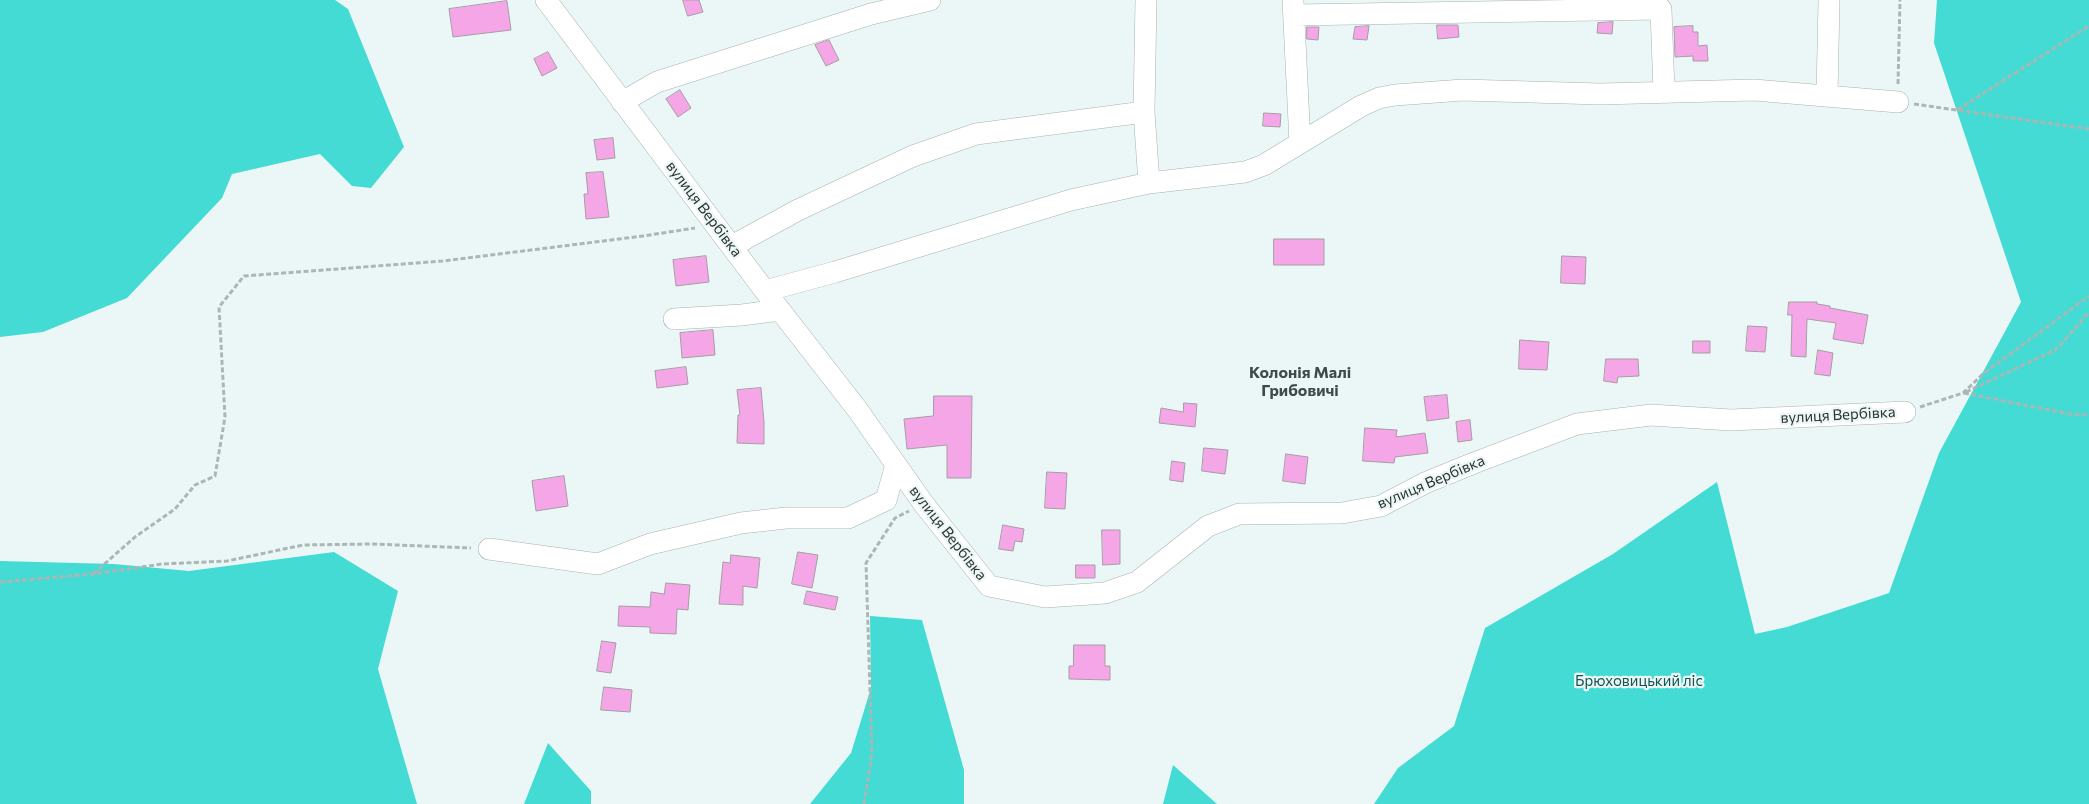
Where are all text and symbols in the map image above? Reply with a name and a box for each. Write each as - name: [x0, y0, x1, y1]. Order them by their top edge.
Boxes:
- street label: вулиця Вербівка: [662, 158, 746, 260]
- district label: Колонія Малі Грибовичі: [1249, 363, 1351, 401]
- street label: вулиця Вербівка: [1780, 403, 1896, 427]
- street label: вулиця Вербівка: [1375, 451, 1487, 513]
- street label: вулиця Вербівка: [906, 482, 990, 584]
- park label: Брюховицький ліс: [1575, 672, 1703, 690]

